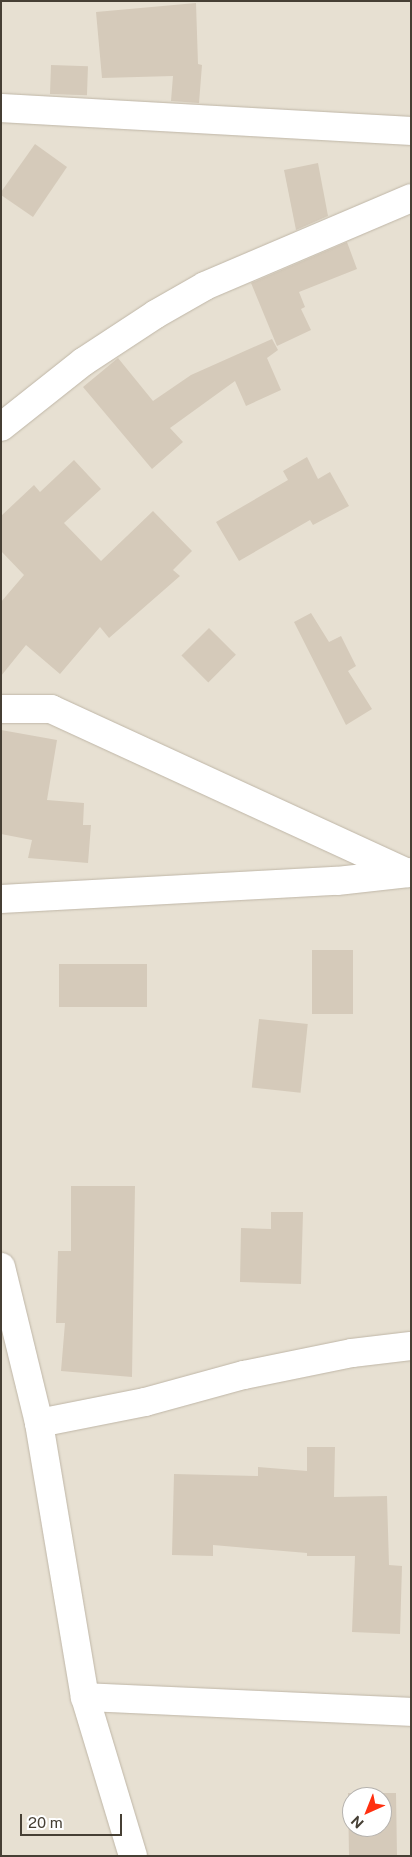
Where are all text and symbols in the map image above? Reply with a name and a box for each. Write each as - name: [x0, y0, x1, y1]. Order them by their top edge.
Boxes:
- north arrow: [342, 1787, 392, 1837]
- scale bar: [22, 1804, 125, 1836]
- text: N: [348, 1813, 367, 1832]
- text: 20 m: [28, 1814, 63, 1831]

